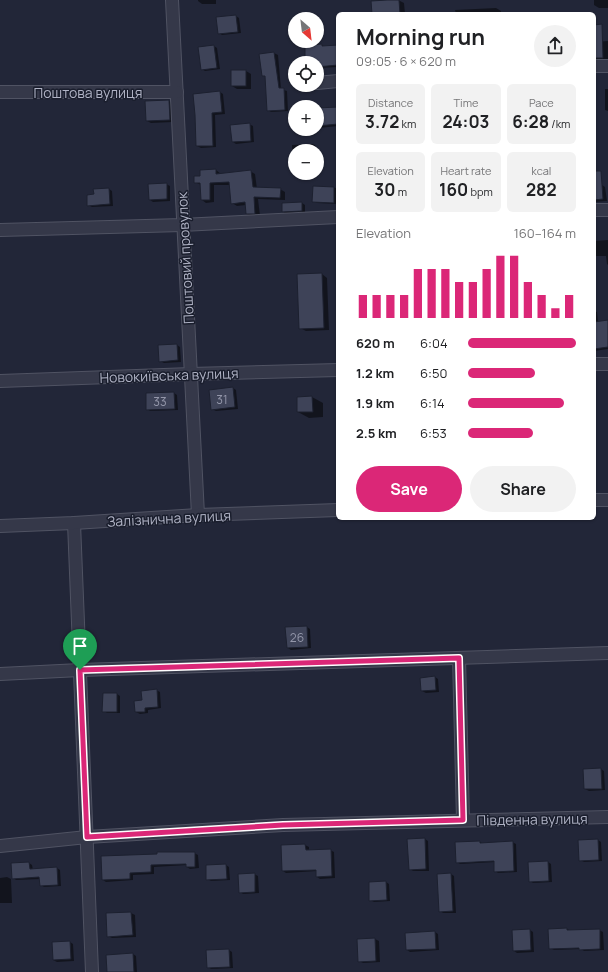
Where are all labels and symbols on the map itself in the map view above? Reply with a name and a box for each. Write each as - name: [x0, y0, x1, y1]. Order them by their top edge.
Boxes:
- north arrow: [288, 12, 324, 48]
- street label: Поштова вулиця: [34, 83, 142, 102]
- street label: Поштовий провулок: [172, 190, 198, 325]
- street label: Новокиївська вулиця: [99, 363, 239, 387]
- house number: 31: [216, 391, 228, 408]
- house number: 33: [153, 393, 167, 410]
- street label: Залізнична вулиця: [106, 505, 232, 531]
- pin: [63, 629, 97, 670]
- house number: 26: [290, 629, 304, 646]
- street label: Південна вулиця: [476, 809, 588, 829]

